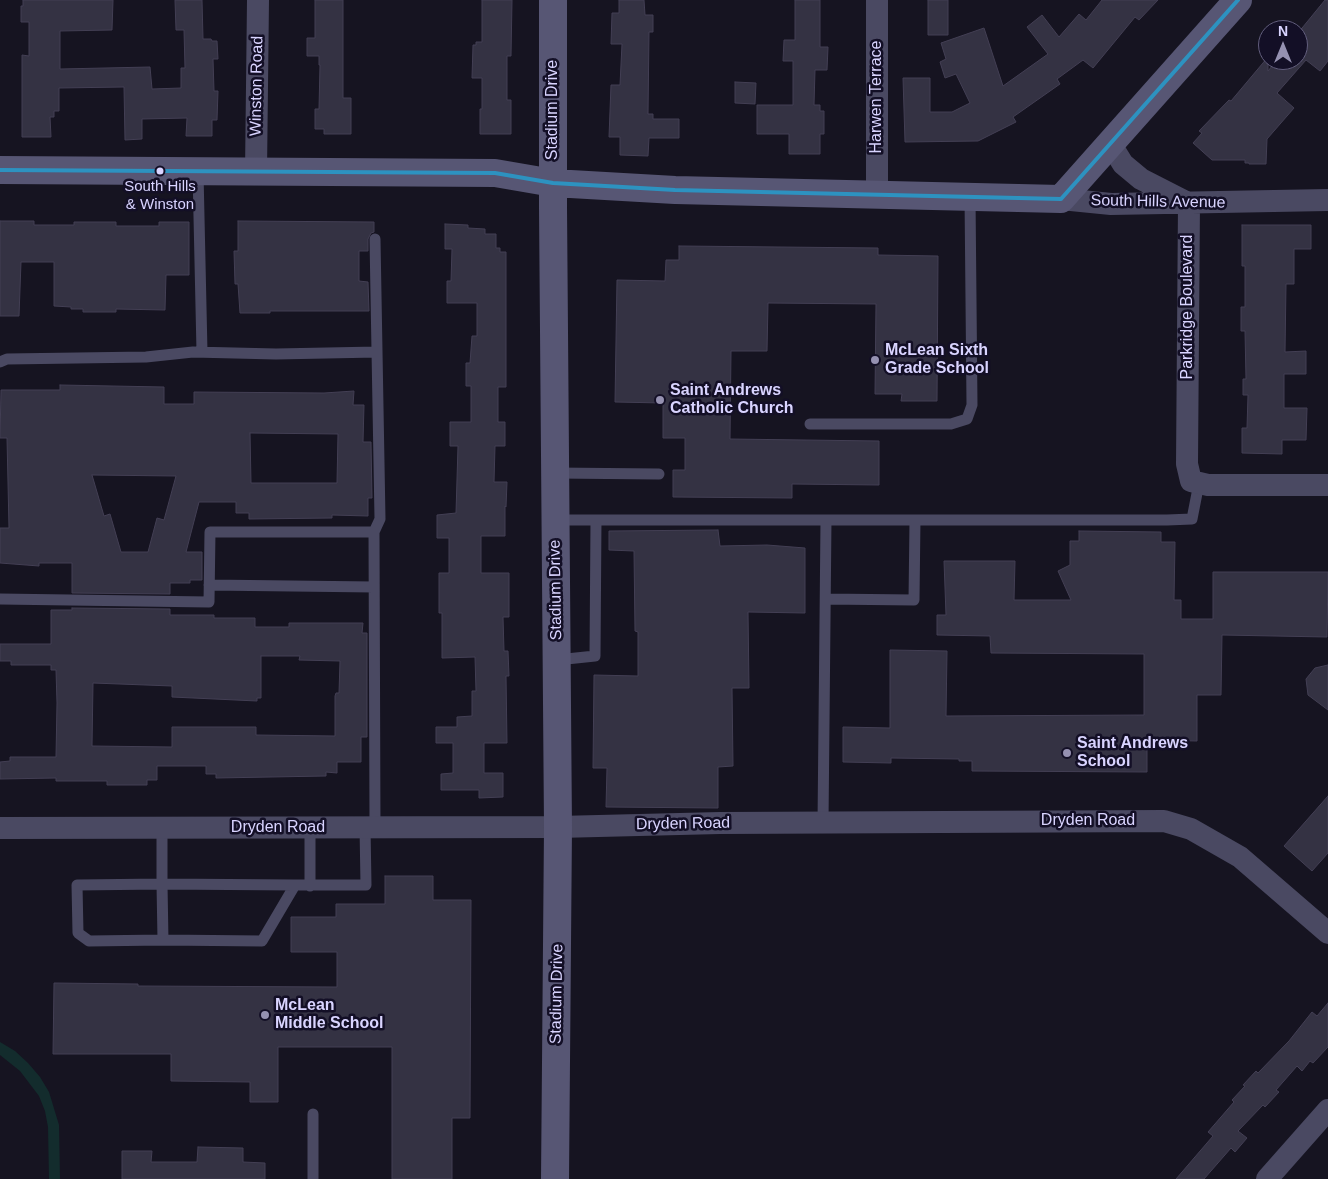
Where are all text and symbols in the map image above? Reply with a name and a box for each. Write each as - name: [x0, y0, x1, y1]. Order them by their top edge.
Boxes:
- north arrow: [1258, 20, 1308, 70]
- text: N: [1278, 23, 1288, 39]
- street label: Winston Road: [247, 36, 267, 136]
- street label: Harwen Terrace: [867, 41, 887, 153]
- street label: Stadium Drive: [543, 60, 563, 160]
- marker: South Hills & Winston: [155, 166, 165, 176]
- place label: South Hills & Winston: [124, 178, 196, 213]
- street label: South Hills Avenue: [1090, 191, 1226, 213]
- street label: Parkridge Boulevard: [1178, 235, 1198, 379]
- place label: McLean Sixth Grade School: [885, 341, 989, 379]
- marker: McLean Sixth Grade School: [869, 354, 881, 366]
- place label: Saint Andrews Catholic Church: [670, 381, 794, 419]
- marker: Saint Andrews Catholic Church: [654, 394, 666, 406]
- street label: Stadium Drive: [546, 540, 566, 640]
- place label: Saint Andrews School: [1077, 734, 1188, 772]
- marker: Saint Andrews School: [1061, 747, 1073, 759]
- street label: Dryden Road: [1041, 811, 1135, 831]
- street label: Dryden Road: [636, 814, 730, 834]
- street label: Dryden Road: [231, 818, 325, 838]
- street label: Stadium Drive: [547, 944, 567, 1044]
- place label: McLean Middle School: [275, 996, 383, 1034]
- marker: McLean Middle School: [259, 1009, 271, 1021]

